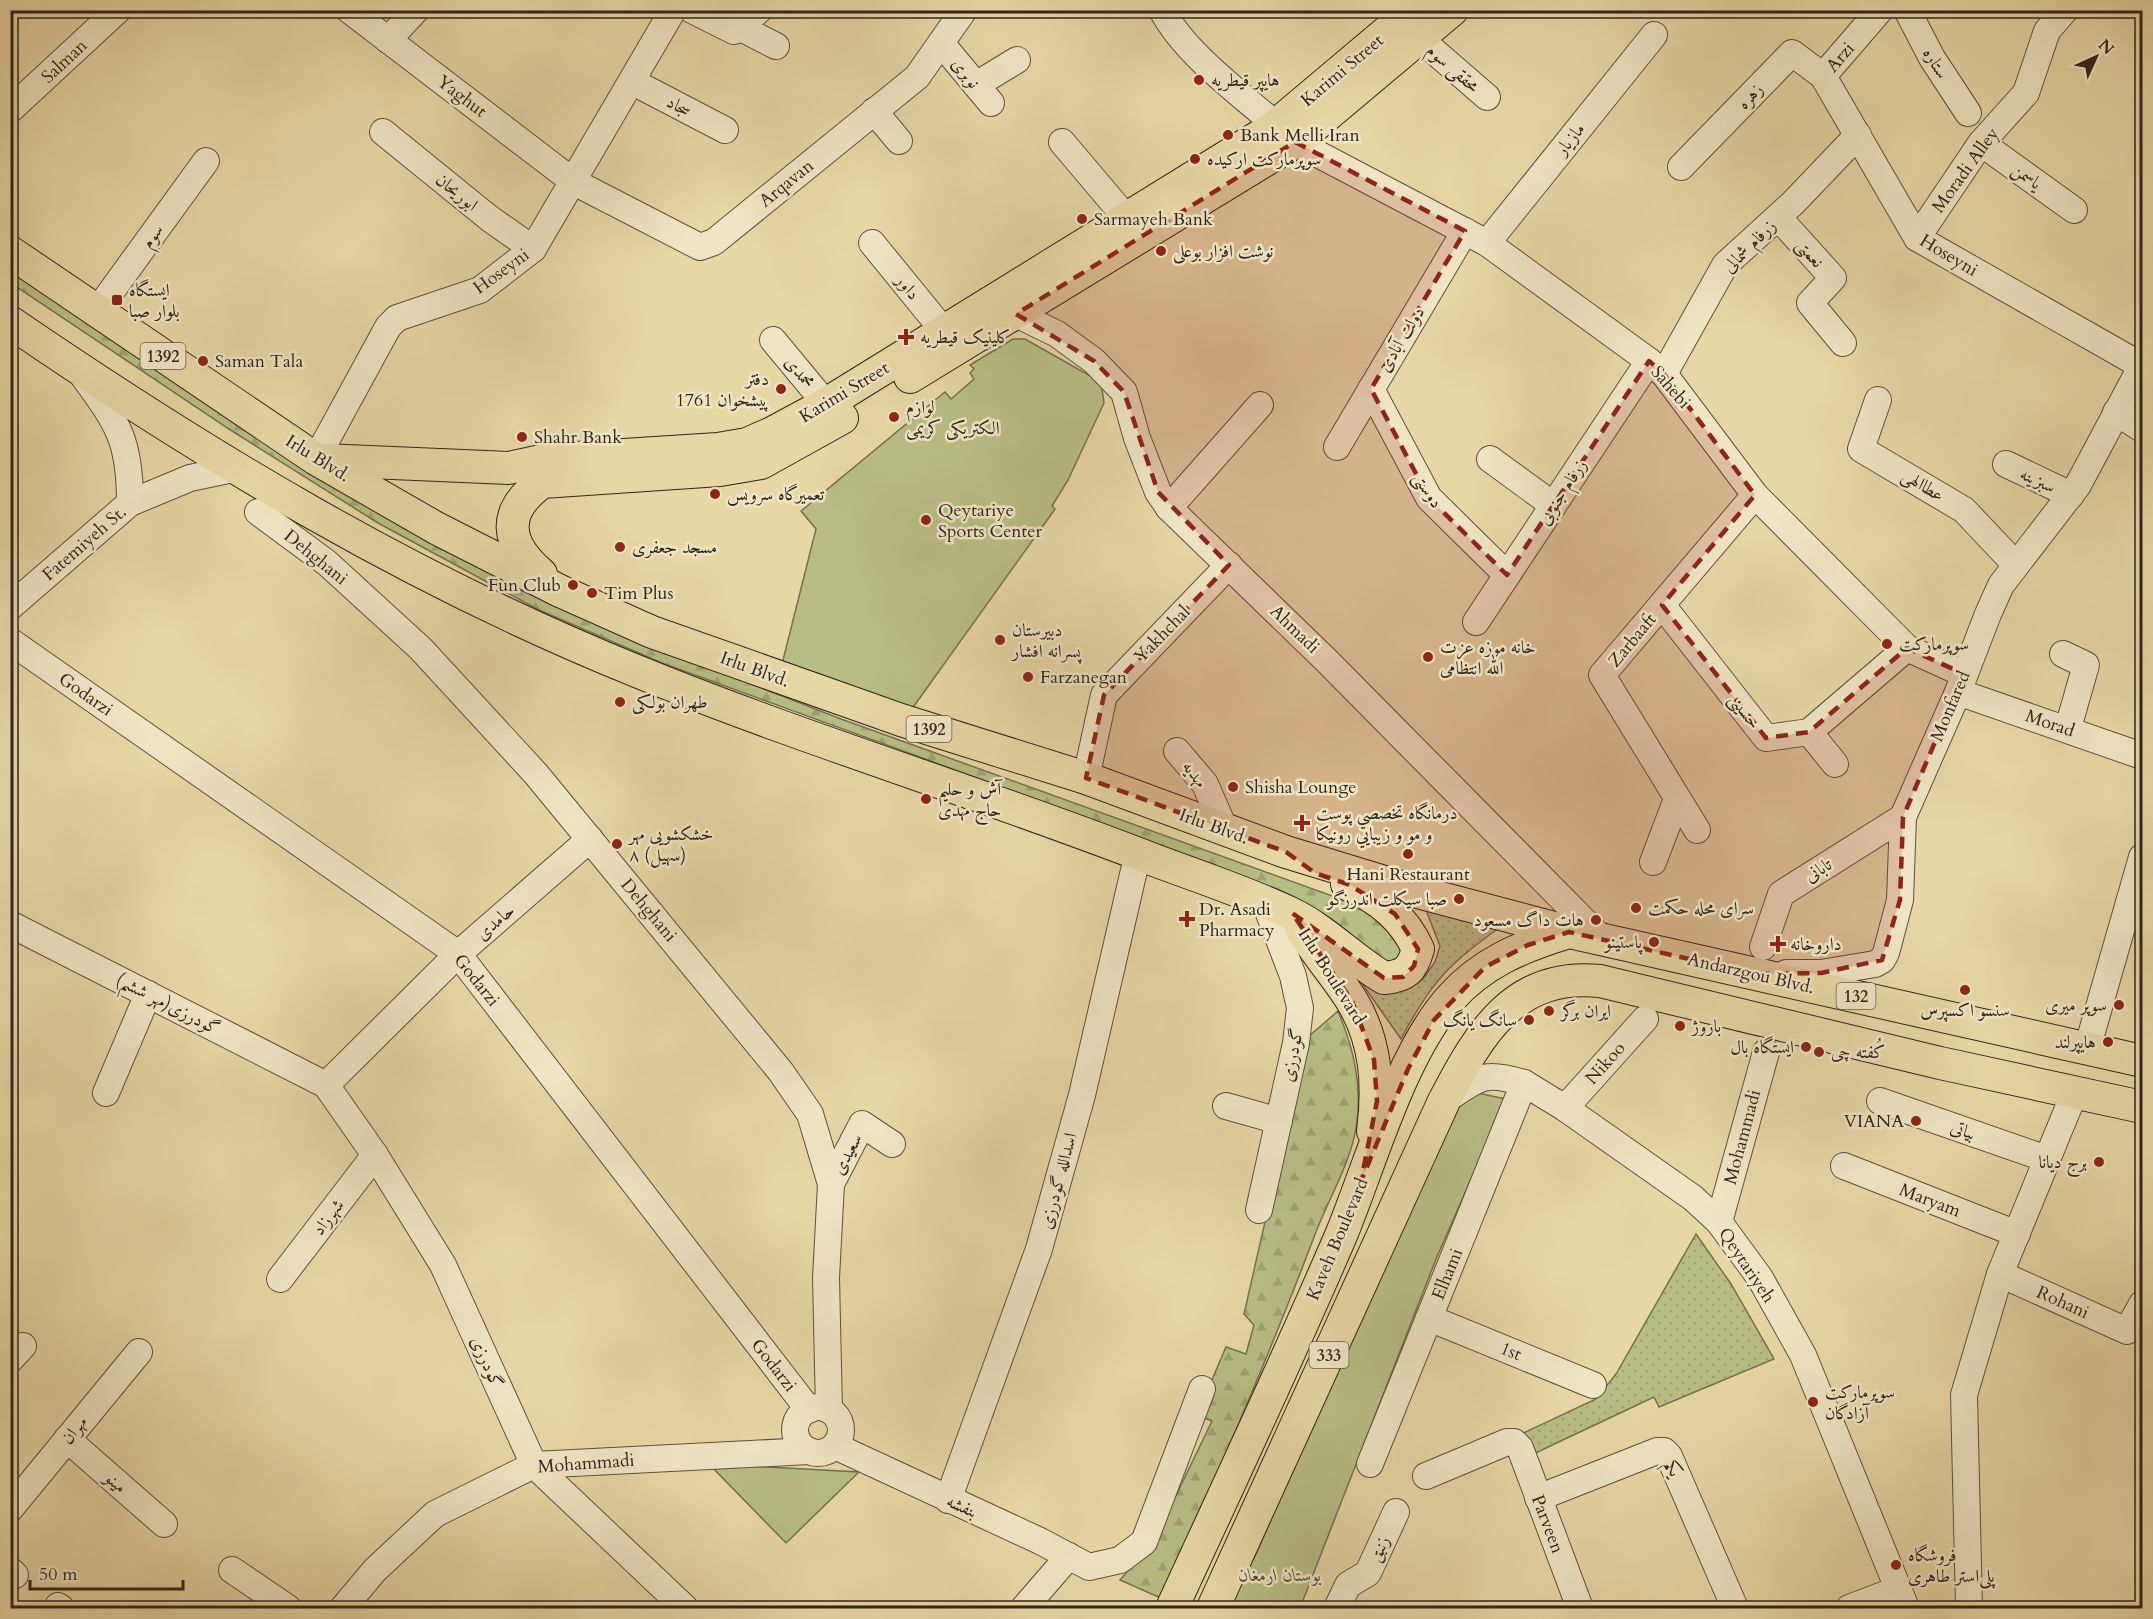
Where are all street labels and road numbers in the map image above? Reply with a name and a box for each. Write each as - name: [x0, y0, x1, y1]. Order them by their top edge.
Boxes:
- street label: Karimi Street: [1296, 28, 1389, 112]
- street label: Salman: [36, 33, 93, 89]
- street label: Arzi: [1820, 37, 1860, 78]
- street label: محققی سوم: [1419, 38, 1485, 101]
- street label: ستاره: [1916, 43, 1955, 84]
- street label: نوبری: [945, 52, 986, 94]
- street label: Yaghut: [432, 69, 492, 124]
- street label: زهره: [1732, 78, 1769, 115]
- street label: سجاد: [662, 90, 696, 123]
- street label: مازیار: [1548, 118, 1591, 162]
- street label: Moradi Alley: [1926, 122, 2005, 218]
- street label: Arqavan: [754, 153, 820, 213]
- street label: یاسمن: [2007, 157, 2048, 197]
- street label: ابوریحان: [430, 168, 483, 217]
- street label: زرفام شمالی: [1717, 214, 1784, 281]
- street label: سوم: [135, 219, 172, 255]
- street label: Hoseyni: [1915, 228, 1983, 283]
- street label: نعمتی: [1790, 233, 1829, 273]
- street label: Hoseyni: [468, 243, 534, 300]
- street label: داور: [888, 268, 926, 305]
- street label: دولت آبادی: [1372, 302, 1431, 377]
- road number: 1392: [140, 343, 186, 369]
- street label: محمدی: [779, 351, 821, 394]
- street label: Karimi Street: [794, 355, 894, 429]
- street label: Sahebi: [1645, 360, 1696, 414]
- street label: Irlu Blvd.: [281, 429, 355, 488]
- street label: زرفام جنوبی: [1532, 454, 1596, 532]
- street label: سبزینه: [2016, 461, 2060, 500]
- street label: عطاالهی: [1897, 463, 1949, 508]
- street label: دوستی: [1406, 467, 1449, 513]
- street label: Fatemiyeh St.: [37, 500, 132, 587]
- street label: Dehghani: [278, 524, 353, 591]
- street label: Ahmadi: [1264, 599, 1325, 659]
- street label: Yakhchal: [1129, 600, 1196, 669]
- street label: Zarbaaft: [1602, 608, 1663, 673]
- street label: Irlu Blvd.: [717, 645, 793, 694]
- street label: Godarzi: [54, 667, 118, 722]
- street label: Monfared: [1924, 667, 1977, 745]
- street label: حسینی: [1723, 688, 1767, 735]
- street label: Morad: [2022, 703, 2078, 744]
- road number: 1392: [906, 716, 952, 742]
- street label: مهدیه: [1176, 756, 1213, 793]
- street label: Irlu Blvd.: [1176, 802, 1252, 851]
- street label: تابانی: [1800, 852, 1837, 889]
- street label: Dehghani: [615, 873, 683, 947]
- street label: حامدی: [470, 898, 520, 946]
- street label: Irlu Boulevard: [1292, 923, 1371, 1030]
- street label: Andarzgou Blvd.: [1685, 947, 1817, 1000]
- street label: Godarzi: [448, 949, 506, 1012]
- street label: گودرزی(مهر ششم): [109, 968, 224, 1046]
- road number: 132: [1836, 983, 1876, 1009]
- street label: گودرزی: [1275, 1026, 1310, 1084]
- street label: Nikoo: [1580, 1036, 1631, 1090]
- street label: Mohammadi: [1718, 1087, 1767, 1187]
- street label: بیاتی: [1947, 1115, 1979, 1146]
- street label: سعیدی: [826, 1129, 869, 1179]
- street label: اسدالله گودرزی: [1034, 1130, 1083, 1232]
- street label: Kaveh Boulevard: [1300, 1174, 1375, 1304]
- street label: Maryam: [1896, 1177, 1965, 1224]
- street label: شهرزاد: [306, 1194, 350, 1241]
- street label: Qeytariyeh: [1712, 1223, 1781, 1308]
- street label: Elhami: [1426, 1245, 1469, 1304]
- street label: Rohani: [2033, 1280, 2093, 1325]
- street label: گودرزی: [464, 1332, 509, 1392]
- street label: Godarzi: [745, 1334, 802, 1397]
- street label: 1st: [1496, 1336, 1525, 1367]
- road number: 333: [1310, 1342, 1348, 1368]
- street label: مهران: [55, 1411, 94, 1450]
- street label: Mohammadi: [537, 1448, 635, 1479]
- street label: یکم: [1654, 1455, 1688, 1484]
- street label: مینو: [98, 1464, 132, 1499]
- street label: بنفشه: [942, 1489, 981, 1524]
- street label: Parveen: [1525, 1491, 1570, 1558]
- street label: زنبق: [1363, 1532, 1396, 1566]

